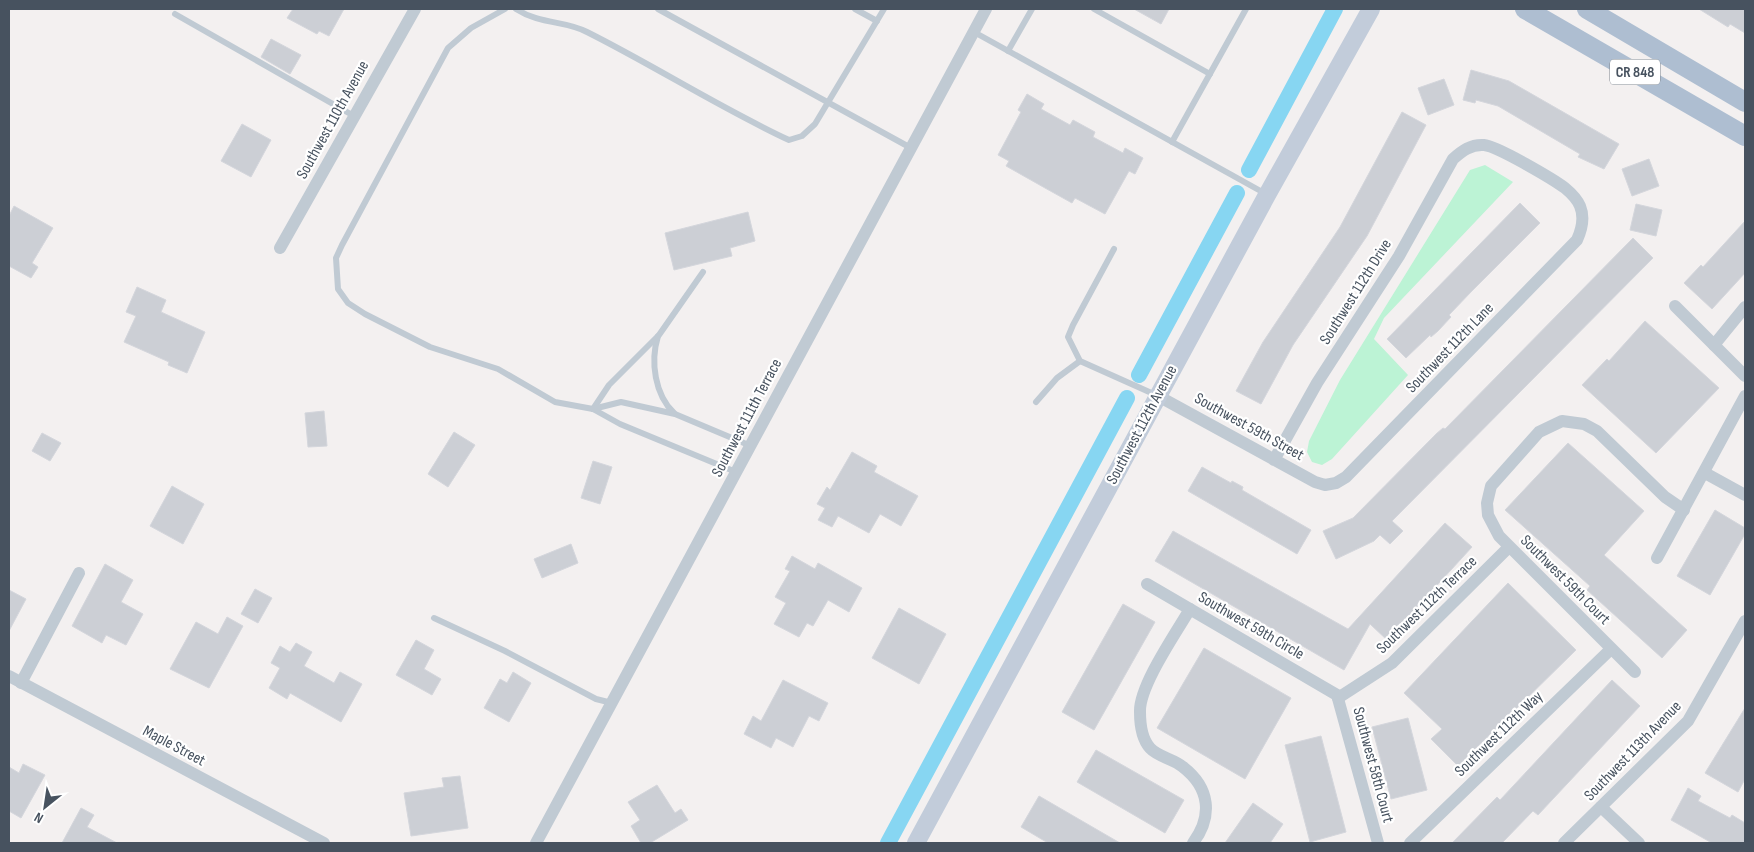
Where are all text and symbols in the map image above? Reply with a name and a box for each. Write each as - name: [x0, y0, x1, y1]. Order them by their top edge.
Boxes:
- street label: Southwest 110th Avenue: [293, 58, 373, 182]
- road number: CR 848: [1610, 60, 1660, 84]
- street label: Southwest 112th Drive: [1316, 236, 1396, 348]
- street label: Southwest 112th Lane: [1402, 299, 1498, 397]
- street label: Southwest 111th Terrace: [708, 356, 786, 480]
- street label: Southwest 112th Avenue: [1103, 362, 1181, 488]
- street label: Southwest 59th Street: [1191, 389, 1307, 465]
- street label: Southwest 59th Court: [1516, 531, 1614, 629]
- street label: Southwest 112th Terrace: [1373, 552, 1481, 658]
- street label: Southwest 59th Circle: [1195, 588, 1307, 664]
- street label: Southwest 112th Way: [1451, 687, 1547, 781]
- street label: Southwest 113th Avenue: [1580, 697, 1686, 805]
- street label: Southwest 58th Court: [1348, 705, 1398, 825]
- street label: Maple Street: [140, 722, 209, 770]
- north arrow: [20, 782, 70, 832]
- text: N: [31, 809, 46, 827]

